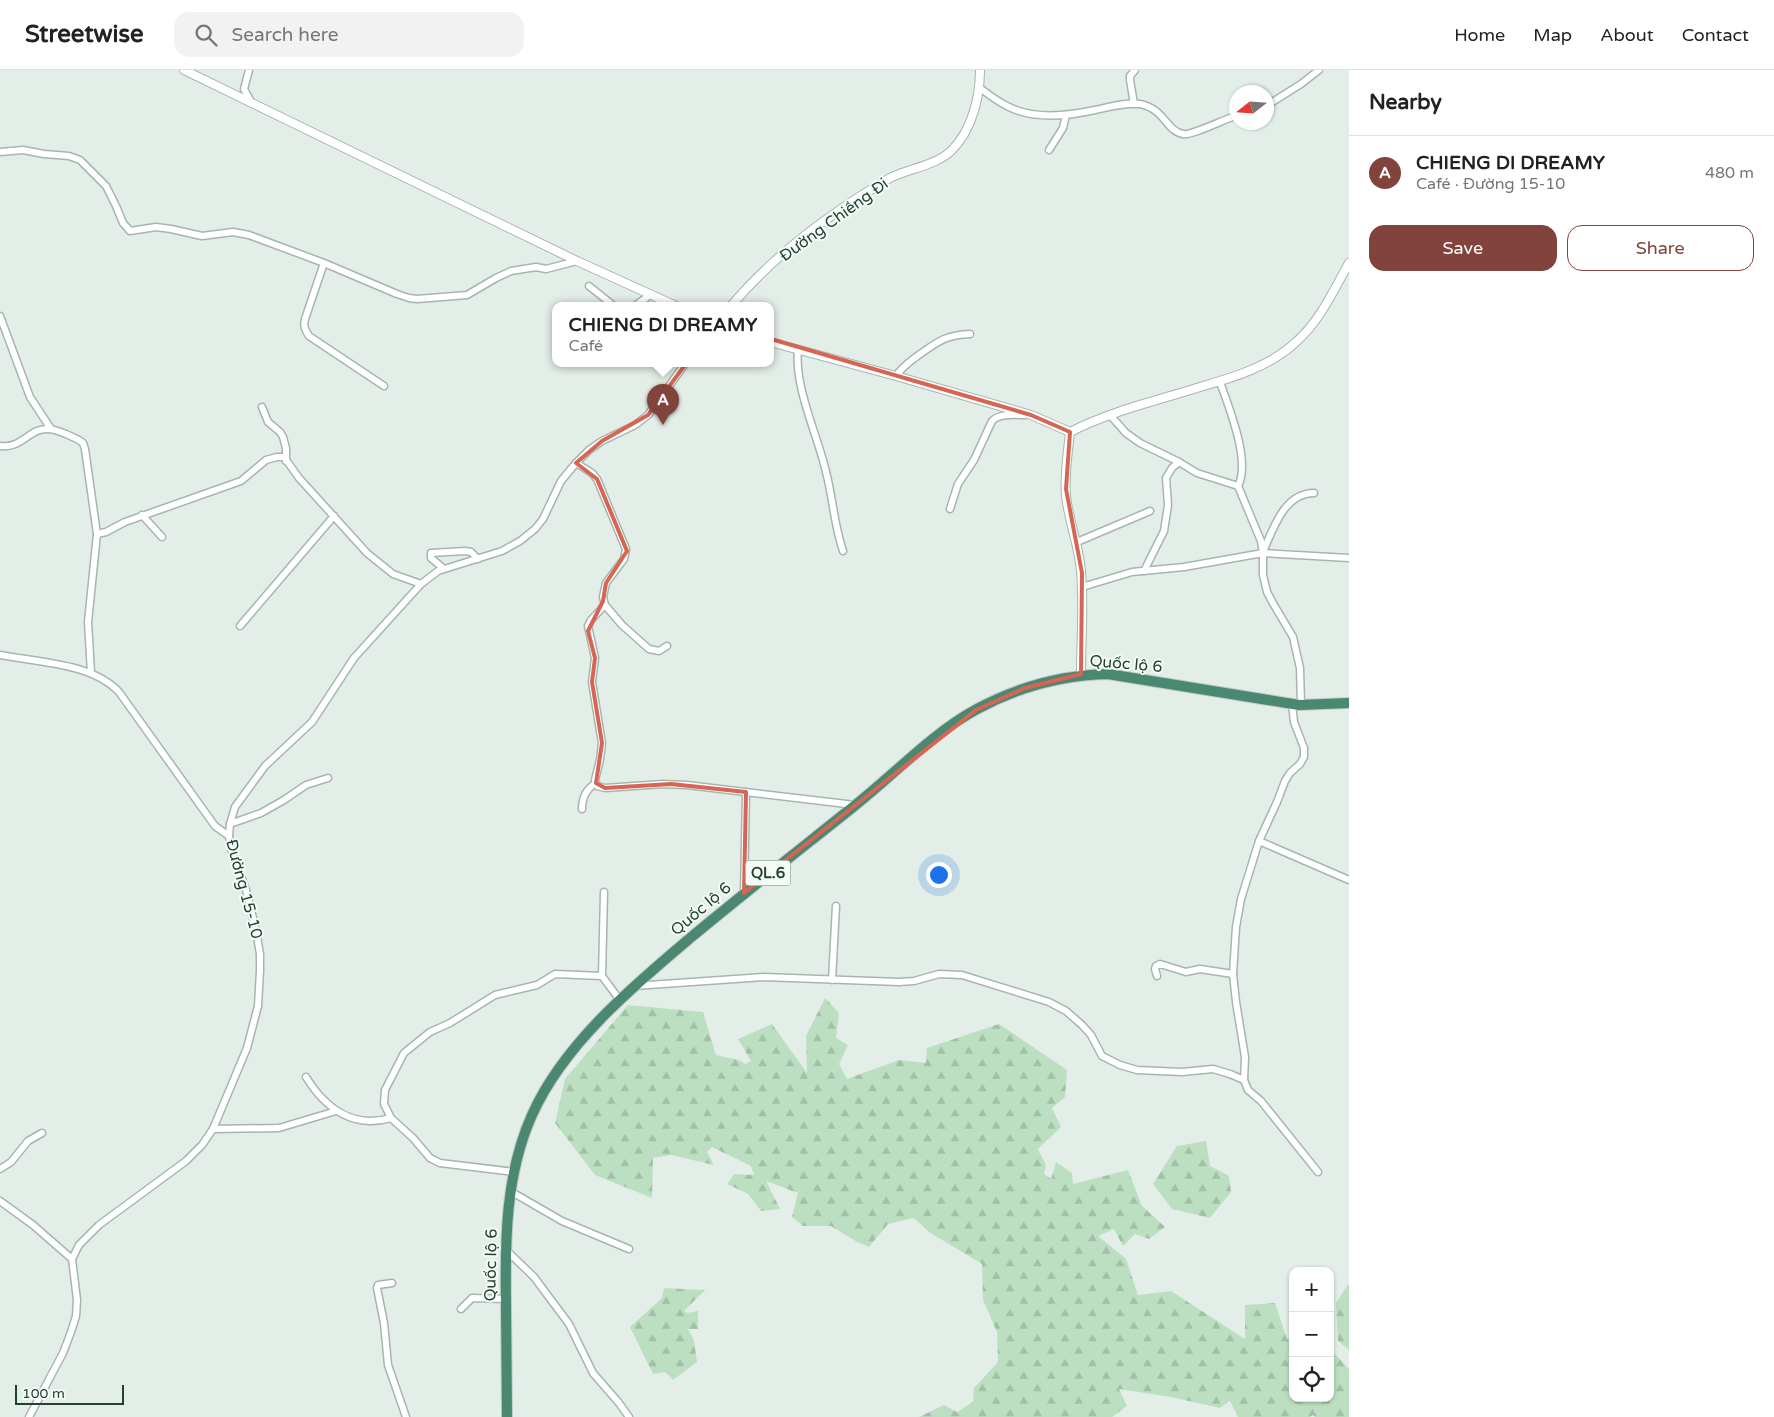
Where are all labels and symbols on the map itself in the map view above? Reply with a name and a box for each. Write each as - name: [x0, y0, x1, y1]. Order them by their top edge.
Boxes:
- north arrow: [1229, 85, 1274, 130]
- street label: Đường Chiềng Đi: [776, 174, 892, 266]
- pin: A: [647, 384, 679, 425]
- street label: Quốc lộ 6: [1089, 651, 1163, 677]
- street label: Đường 15-10: [221, 837, 267, 941]
- road number: QL.6: [746, 860, 790, 886]
- your location: [926, 862, 952, 888]
- street label: Quốc lộ 6: [667, 878, 735, 940]
- street label: Quốc lộ 6: [480, 1228, 502, 1302]
- scale bar: [15, 1382, 124, 1405]

